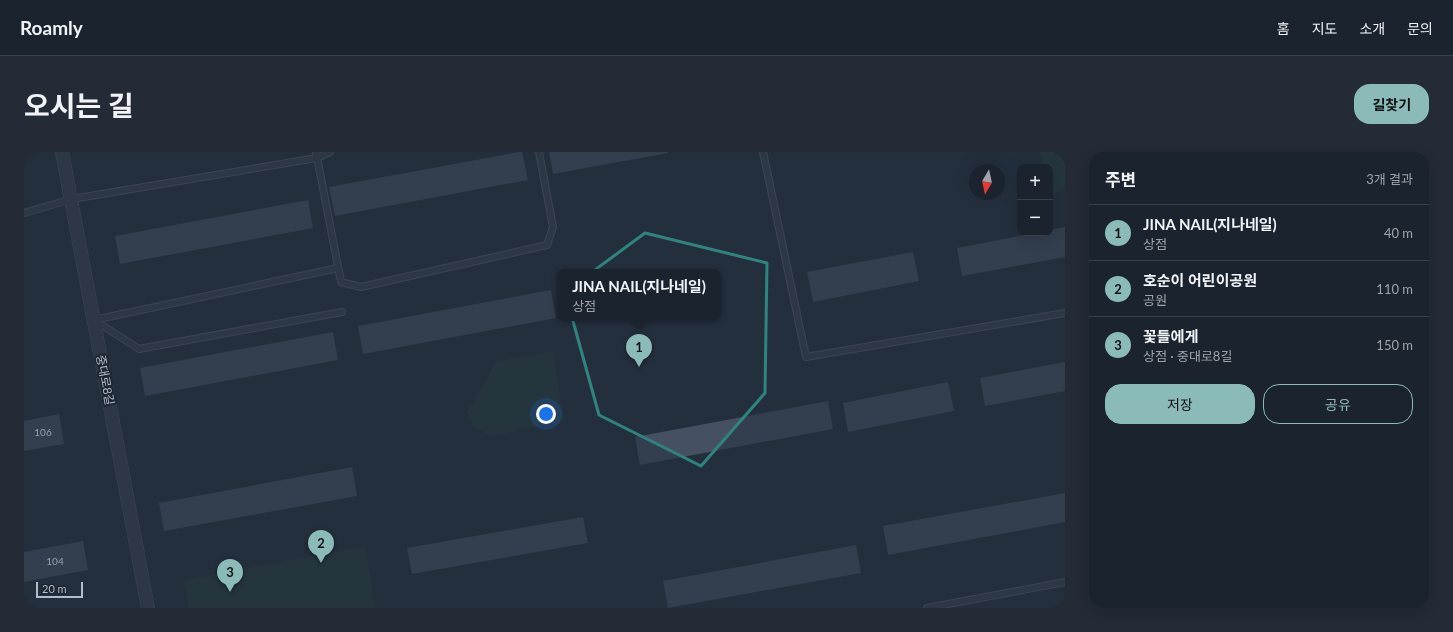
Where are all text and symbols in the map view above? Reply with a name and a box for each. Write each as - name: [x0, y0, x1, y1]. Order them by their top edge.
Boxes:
- text: Roamly: [20, 16, 83, 39]
- text: 홈: [1277, 20, 1290, 37]
- text: 지도: [1312, 20, 1337, 37]
- text: 소개: [1359, 20, 1385, 37]
- text: 문의: [1407, 20, 1433, 37]
- button: 길찾기: [1354, 84, 1429, 124]
- text: 오시는 길: [24, 88, 134, 122]
- north arrow: [969, 164, 1005, 200]
- map controls: [1017, 164, 1053, 236]
- button: +: [1017, 164, 1053, 200]
- text: 주변: [1105, 169, 1136, 190]
- text: 3개 결과: [1366, 171, 1413, 187]
- button: −: [1017, 200, 1053, 236]
- text: JINA NAIL(지나네일): [1143, 215, 1277, 233]
- text: 1: [1114, 225, 1122, 241]
- text: 40 m: [1384, 225, 1413, 241]
- text: 상점: [1143, 236, 1167, 252]
- popup: [557, 269, 721, 321]
- text: 호순이 어린이공원: [1143, 271, 1257, 289]
- text: JINA NAIL(지나네일): [572, 277, 706, 295]
- text: 2: [1114, 281, 1122, 297]
- text: 110 m: [1376, 281, 1413, 297]
- text: 공원: [1143, 292, 1167, 308]
- text: 상점: [572, 298, 596, 314]
- text: 꽃들에게: [1143, 327, 1198, 345]
- pin: 1: [626, 334, 652, 367]
- text: 3: [1114, 337, 1122, 353]
- text: 150 m: [1376, 337, 1413, 353]
- text: 상점 · 중대로8길: [1143, 348, 1232, 364]
- street label: 중대로8길: [93, 353, 118, 406]
- button: 저장: [1105, 384, 1255, 424]
- button: 공유: [1263, 384, 1413, 424]
- your location: [536, 404, 556, 424]
- house number: 106: [34, 426, 52, 438]
- pin: 2: [308, 530, 334, 563]
- house number: 104: [46, 555, 64, 567]
- pin: 3: [217, 559, 243, 592]
- scale bar: [36, 580, 83, 599]
- text: 20 m: [42, 582, 67, 595]

